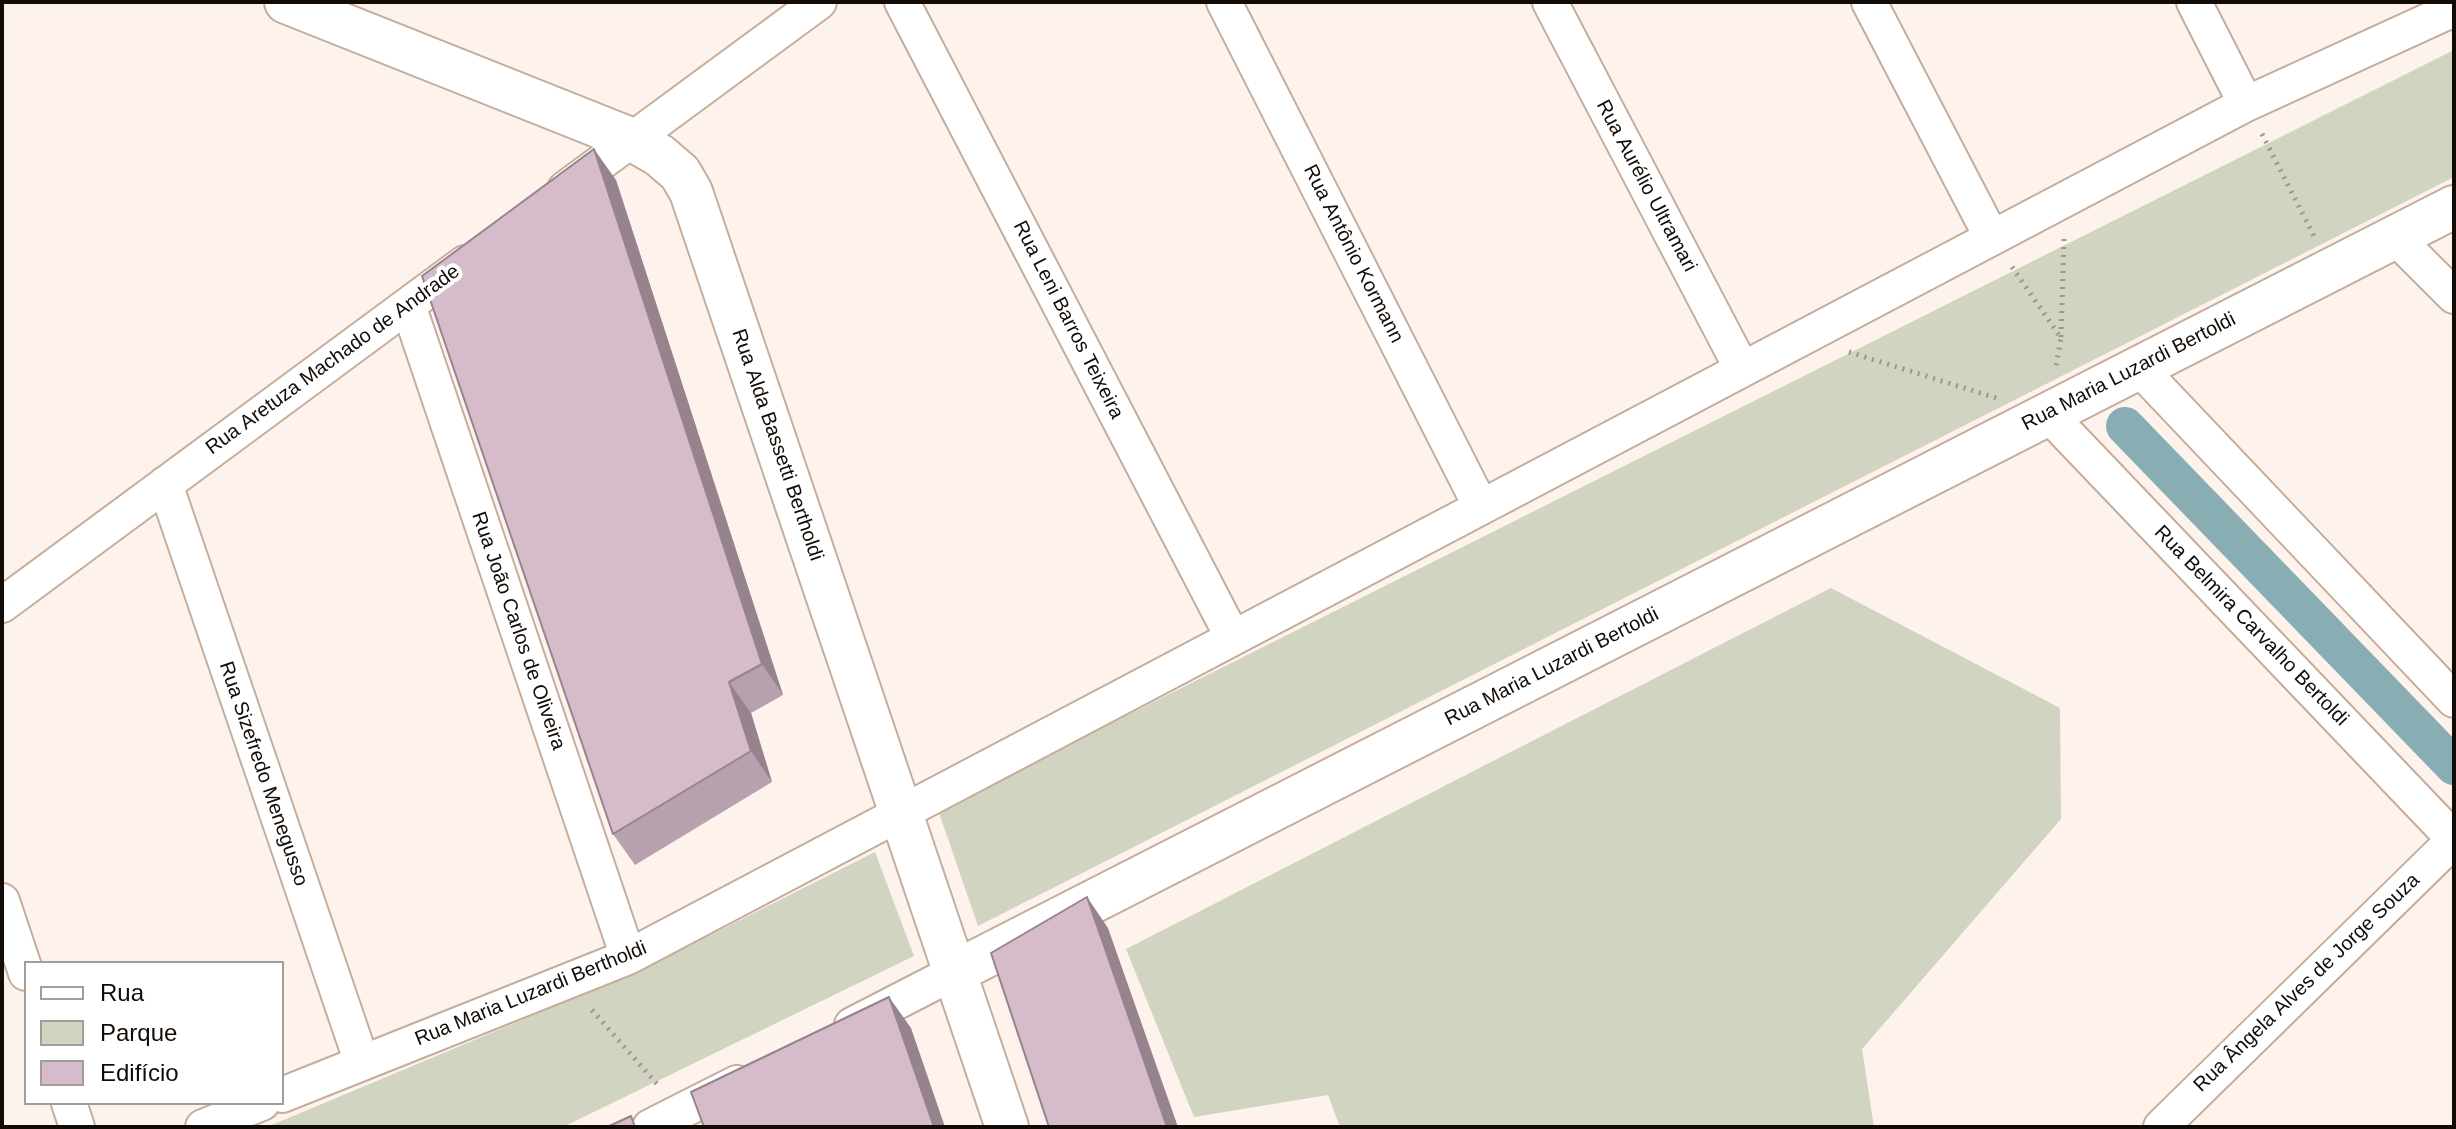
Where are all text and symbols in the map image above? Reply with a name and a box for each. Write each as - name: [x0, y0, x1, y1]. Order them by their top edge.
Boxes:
- street label: Rua Aurélio Ultramari: [1591, 96, 1701, 276]
- street label: Rua Antônio Kormann: [1298, 161, 1408, 347]
- street label: Rua Leni Barros Teixeira: [1008, 217, 1128, 423]
- street label: Rua Aretuza Machado de Andrade: [201, 260, 465, 460]
- street label: Rua Maria Luzardi Bertoldi: [2018, 308, 2240, 436]
- street label: Rua Alda Bassetti Bertholdi: [726, 326, 828, 564]
- street label: Rua João Carlos de Oliveira: [466, 509, 570, 753]
- street label: Rua Belmira Carvalho Bertoldi: [2149, 521, 2353, 731]
- street label: Rua Maria Luzardi Bertoldi: [1441, 603, 1663, 731]
- street label: Rua Sizefredo Menegusso: [213, 659, 313, 889]
- street label: Rua Ângela Alves de Jorge Souza: [2189, 869, 2425, 1097]
- street label: Rua Maria Luzardi Bertholdi: [412, 936, 650, 1052]
- legend: [24, 961, 284, 1105]
- text: Rua: [100, 979, 144, 1006]
- text: Parque: [100, 1019, 177, 1046]
- text: Edifício: [100, 1059, 179, 1086]

